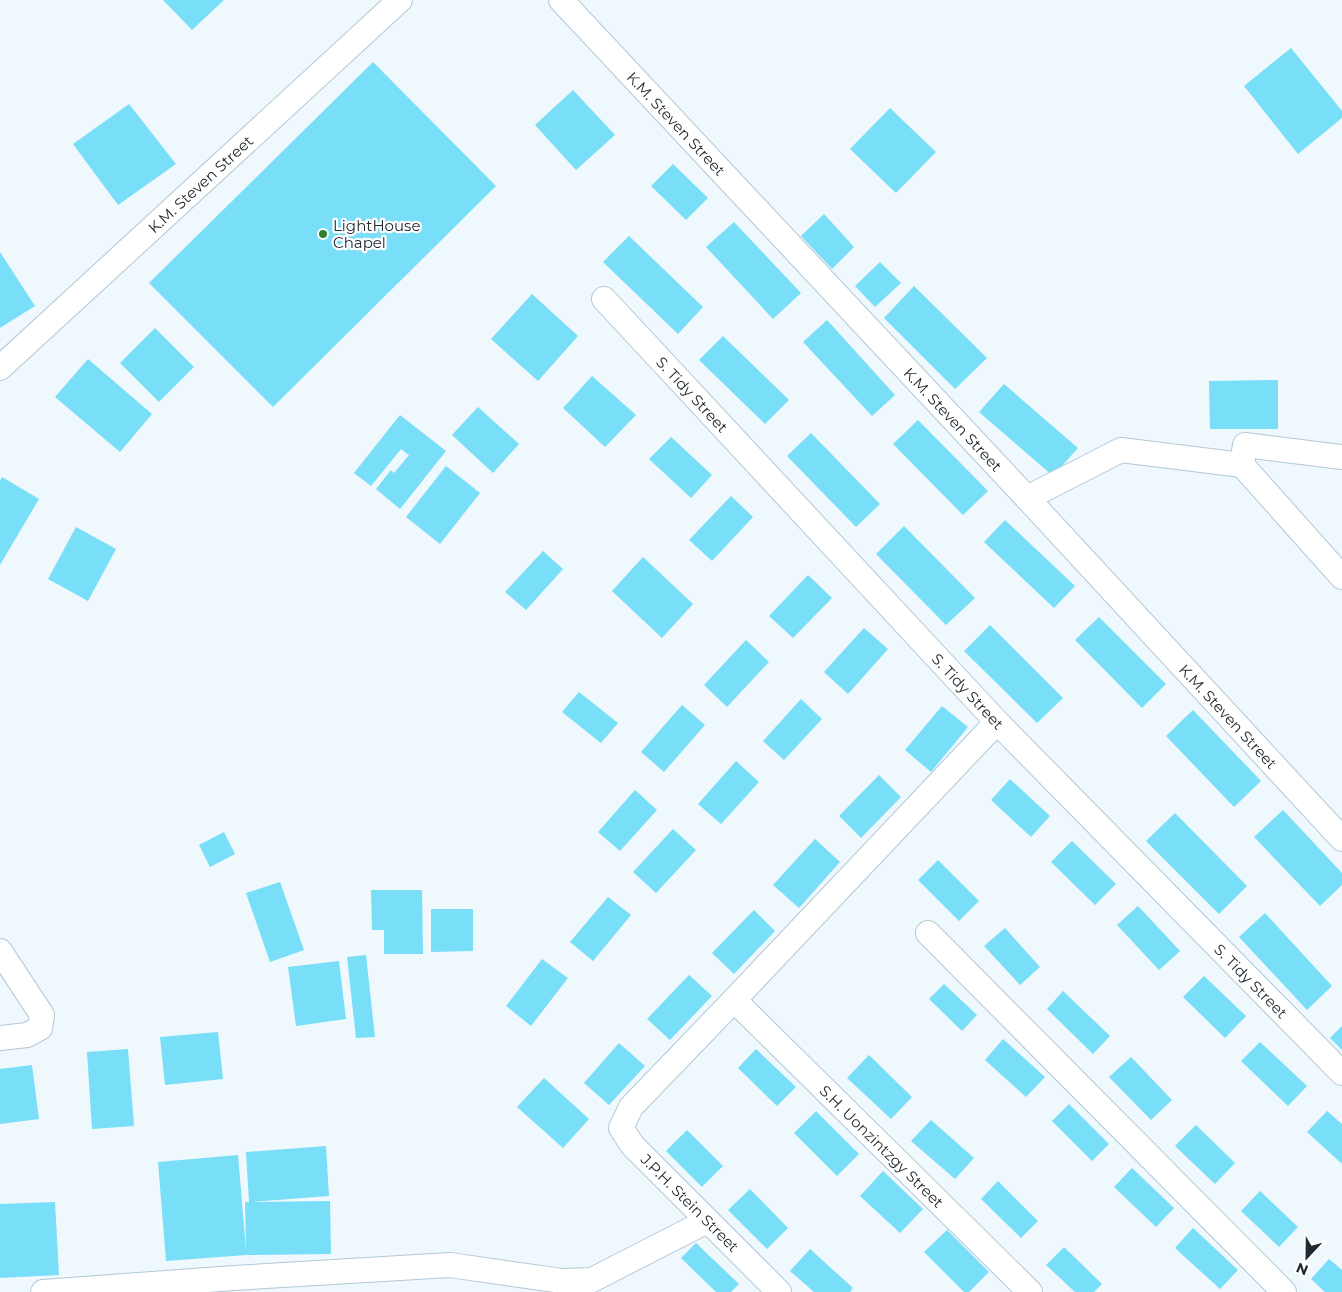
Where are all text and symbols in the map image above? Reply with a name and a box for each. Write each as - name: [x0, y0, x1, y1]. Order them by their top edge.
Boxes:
- street label: K.M. Steven Street: [623, 67, 730, 179]
- street label: K.M. Steven Street: [144, 131, 257, 237]
- place label: LightHouse Chapel: [333, 216, 420, 252]
- marker: LightHouse Chapel: [317, 228, 329, 240]
- street label: S. Tidy Street: [653, 352, 732, 436]
- street label: K.M. Steven Street: [900, 363, 1006, 475]
- street label: S. Tidy Street: [928, 649, 1008, 733]
- street label: K.M. Steven Street: [1175, 660, 1282, 772]
- street label: S. Tidy Street: [1210, 939, 1292, 1022]
- street label: S.H. Uonzintzgy Street: [816, 1081, 948, 1211]
- street label: J.P.H. Stein Street: [636, 1149, 743, 1256]
- north arrow: [1282, 1232, 1332, 1282]
- text: N: [1294, 1259, 1311, 1280]

